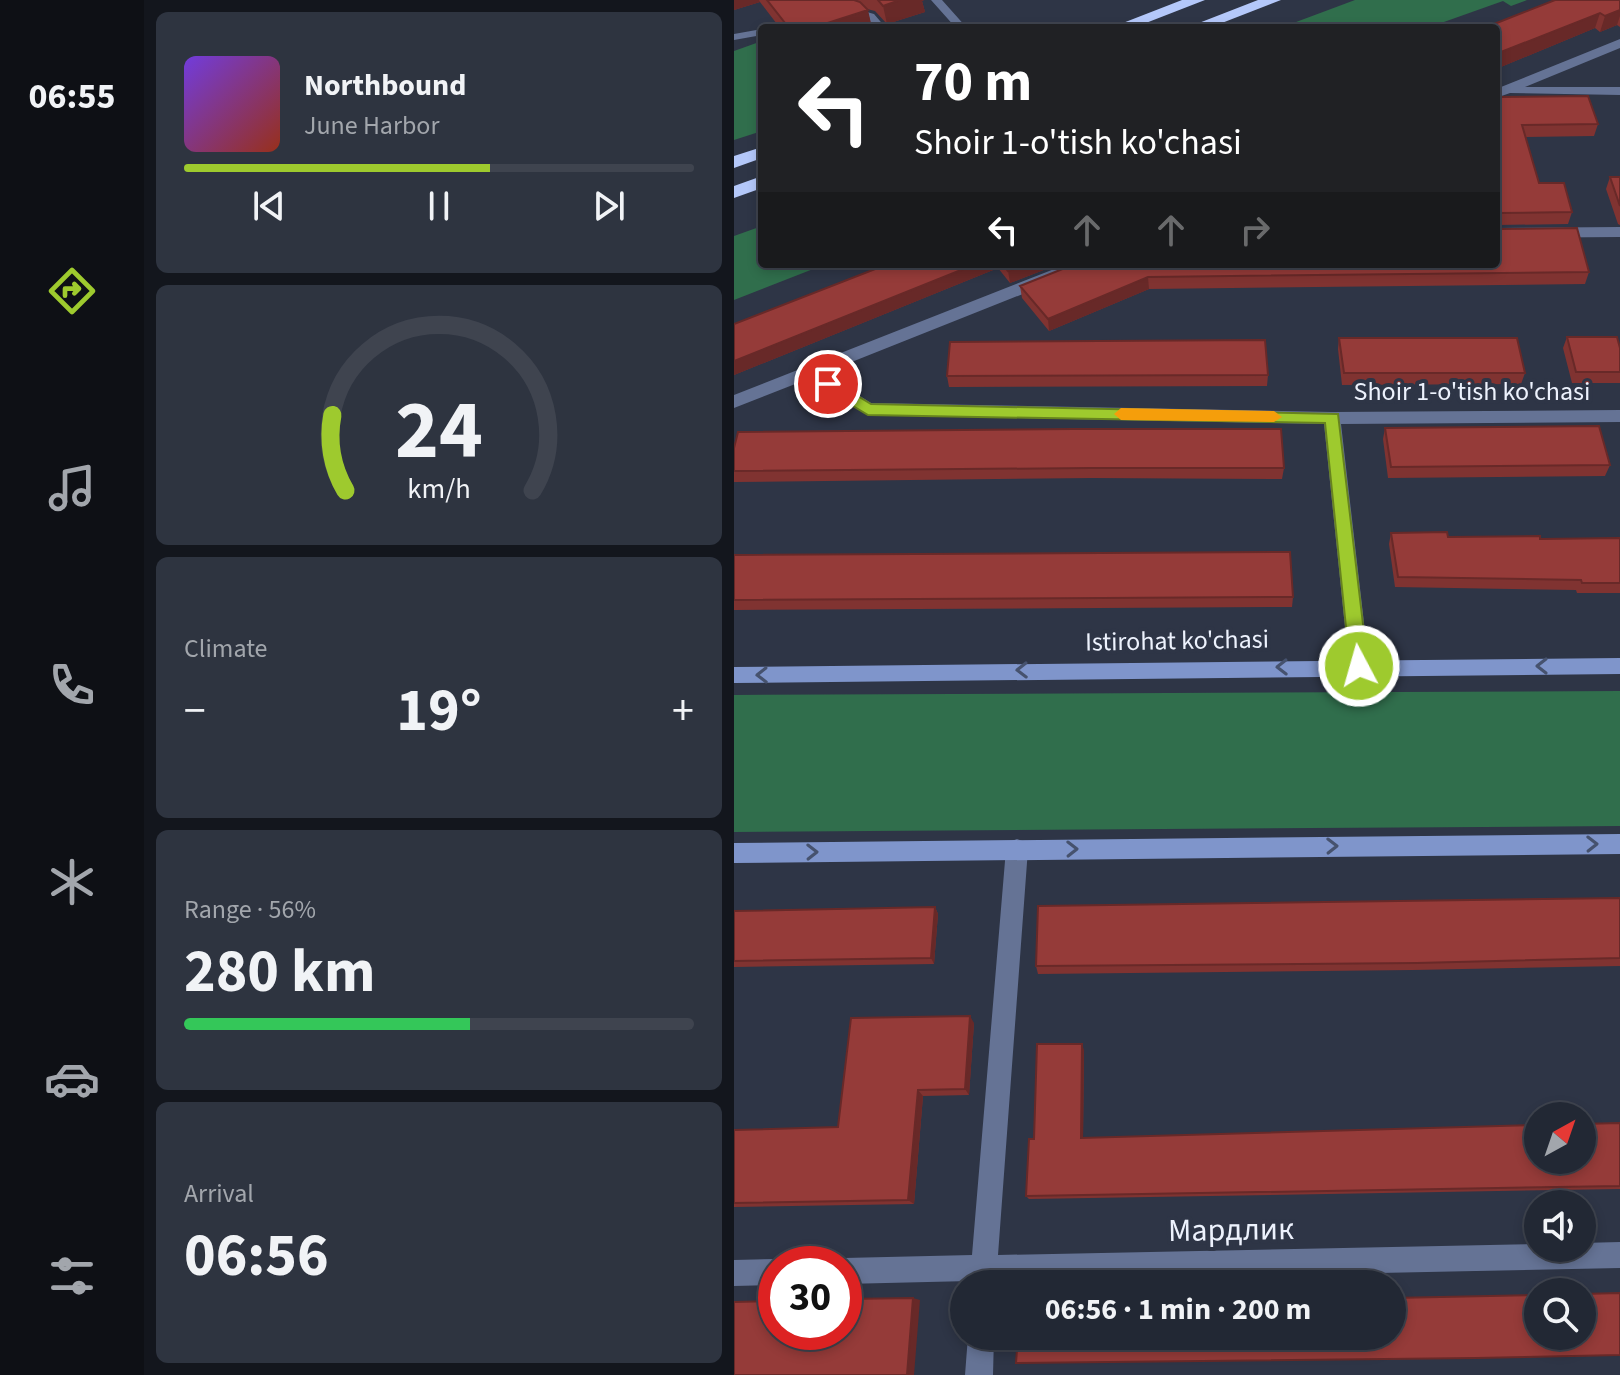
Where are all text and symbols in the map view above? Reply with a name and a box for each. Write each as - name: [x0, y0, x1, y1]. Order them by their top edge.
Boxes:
- text: 70 m: [914, 43, 1032, 122]
- icon: left: [782, 56, 886, 160]
- text: Northbound: [304, 64, 466, 107]
- text: 06:55: [29, 71, 115, 122]
- text: June Harbor: [304, 107, 440, 144]
- text: Shoir 1-o'tish ko'chasi: [914, 117, 1242, 168]
- icon: previous: [247, 184, 291, 228]
- icon: pause: [417, 184, 461, 228]
- icon: next: [587, 184, 631, 228]
- icon: left: [981, 208, 1025, 252]
- icon: ahead: [1065, 208, 1109, 252]
- icon: ahead: [1149, 208, 1193, 252]
- icon: right: [1233, 208, 1277, 252]
- icon: directions: [44, 263, 100, 319]
- pin: [794, 350, 862, 418]
- icon: arrive: [806, 362, 850, 406]
- text: 24: [395, 371, 483, 489]
- street label: Shoir 1-o'tish ko'chasi: [1354, 373, 1590, 410]
- icon: music: [44, 460, 100, 516]
- text: km/h: [407, 469, 471, 509]
- street label: Istirohat ko'chasi: [1085, 620, 1269, 661]
- position arrow: [1317, 624, 1401, 708]
- text: Climate: [184, 630, 268, 667]
- icon: phone: [44, 657, 100, 713]
- one-way arrow: [1535, 657, 1548, 675]
- one-way arrow: [1275, 658, 1288, 676]
- one-way arrow: [1015, 661, 1028, 679]
- one-way arrow: [755, 666, 768, 684]
- text: 19°: [396, 669, 482, 754]
- text: −: [184, 680, 206, 743]
- text: +: [672, 680, 694, 743]
- one-way arrow: [1586, 835, 1599, 853]
- one-way arrow: [1326, 838, 1339, 855]
- one-way arrow: [1066, 840, 1079, 858]
- one-way arrow: [806, 843, 819, 861]
- icon: climate: [44, 854, 100, 910]
- text: Range · 56%: [184, 891, 316, 928]
- text: 280 km: [184, 930, 375, 1015]
- icon: car: [44, 1051, 100, 1107]
- north arrow: [1524, 1102, 1596, 1174]
- map controls: [1524, 1102, 1596, 1350]
- text: Arrival: [184, 1175, 254, 1212]
- button: sound: [1524, 1190, 1596, 1262]
- street label: Мардлик: [1168, 1206, 1294, 1254]
- text: 06:56: [184, 1214, 329, 1299]
- speed limit sign: 30: [758, 1246, 862, 1350]
- icon: filters: [44, 1248, 100, 1304]
- button: search: [1524, 1278, 1596, 1350]
- text: 06:56 · 1 min · 200 m: [1045, 1288, 1311, 1331]

